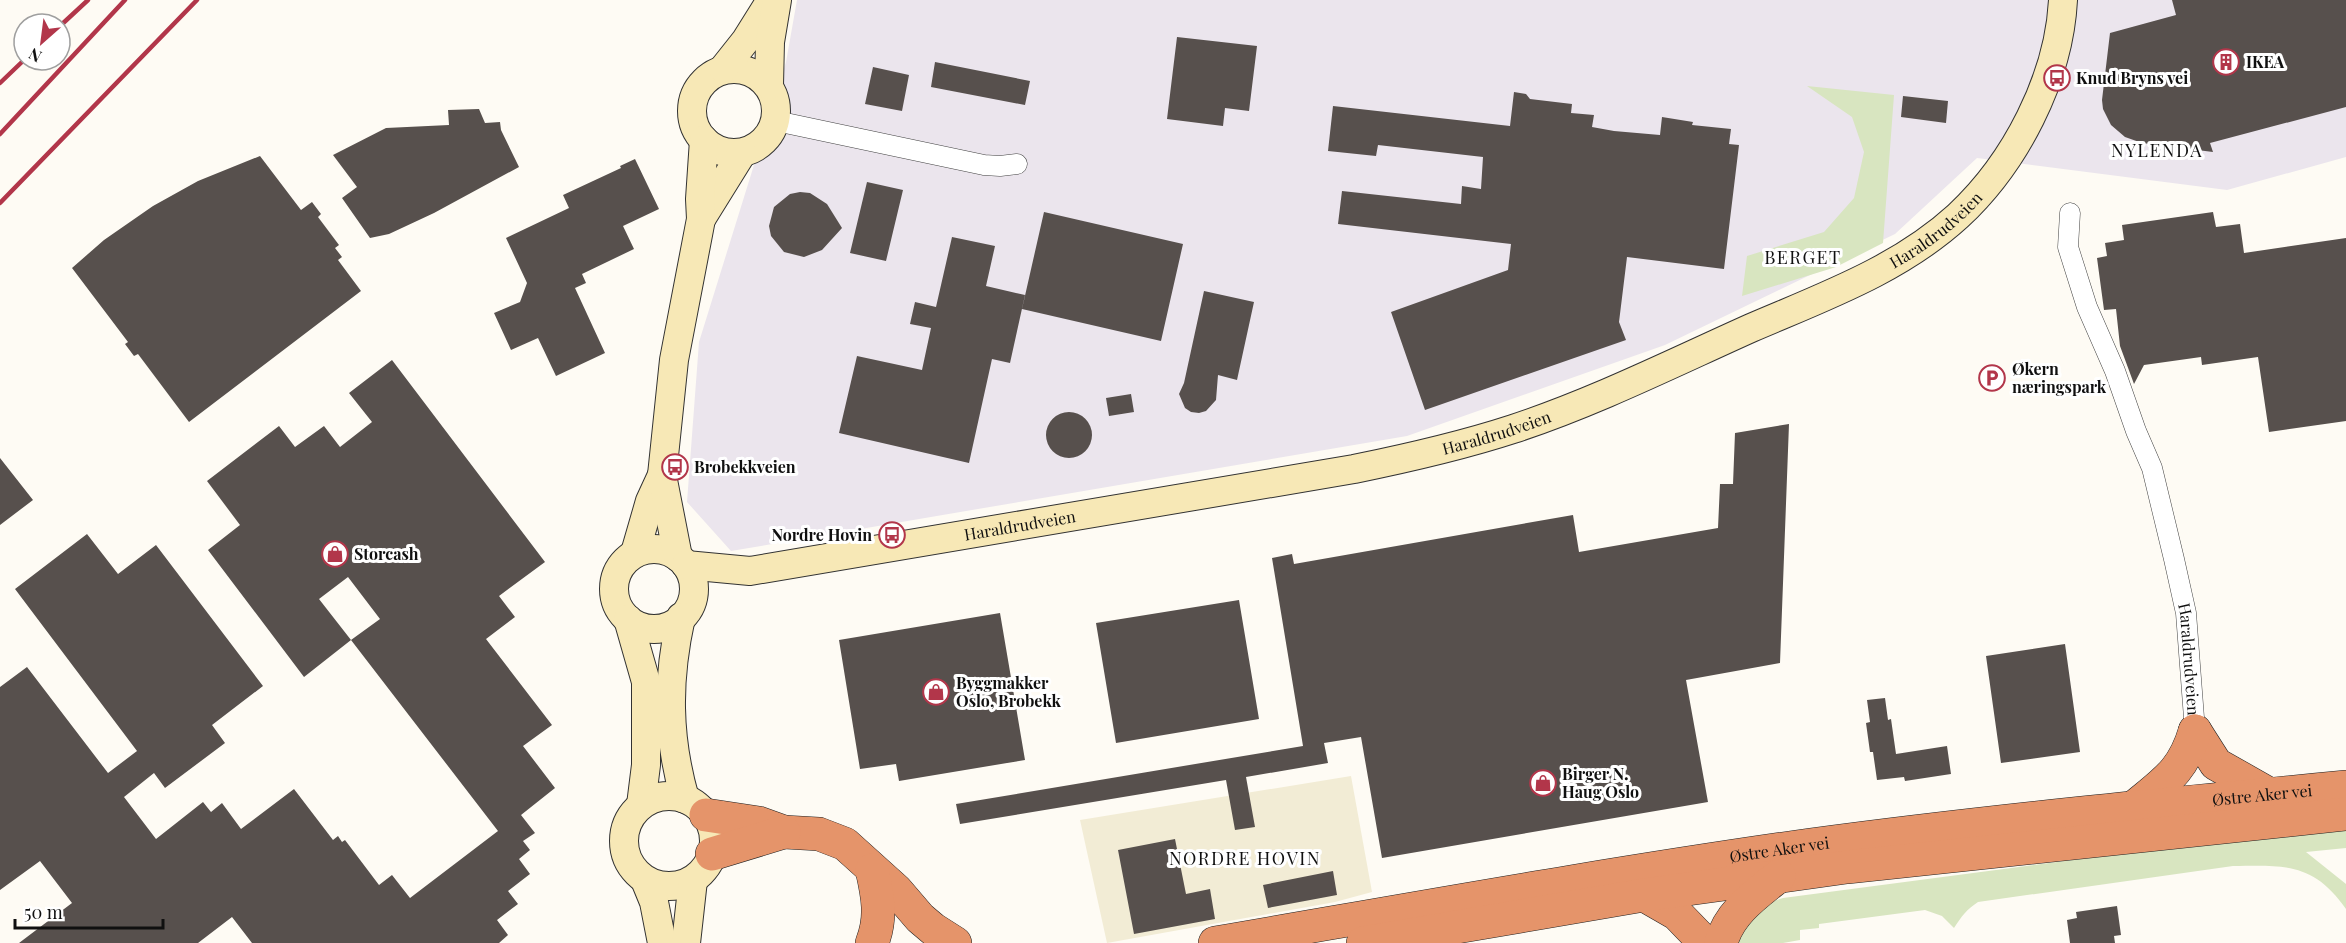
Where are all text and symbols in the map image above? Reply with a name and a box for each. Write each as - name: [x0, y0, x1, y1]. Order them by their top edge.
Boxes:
- north arrow: [12, 12, 72, 72]
- text: N: [24, 43, 45, 68]
- building icon: IKEA: [2211, 47, 2241, 77]
- place label: IKEA: [2246, 51, 2285, 72]
- bus stop icon: Knud Bryns vei: [2042, 63, 2072, 93]
- place label: Knud Bryns vei: [2076, 67, 2188, 88]
- district label: NYLENDA: [2111, 138, 2203, 162]
- street label: Haraldrudveien: [1885, 187, 1987, 273]
- district label: BERGET: [1764, 245, 1842, 269]
- place label: Økern næringspark: [2012, 358, 2107, 397]
- parking icon: Økern næringspark: [1977, 363, 2007, 393]
- street label: Haraldrudveien: [1440, 405, 1554, 459]
- bus stop icon: Brobekkveien: [660, 452, 690, 482]
- place label: Brobekkveien: [694, 456, 796, 477]
- street label: Haraldrudveien: [962, 505, 1078, 545]
- bus stop icon: Nordre Hovin: [877, 520, 907, 550]
- place label: Nordre Hovin: [772, 524, 872, 545]
- shop icon: Storcash: [320, 539, 350, 569]
- place label: Storcash: [354, 543, 419, 564]
- street label: Haraldrudveien: [2174, 601, 2205, 717]
- place label: Byggmakker Oslo, Brobekk: [956, 672, 1061, 711]
- shop icon: Byggmakker Oslo, Brobekk: [921, 677, 951, 707]
- place label: Birger N. Haug Oslo: [1562, 763, 1639, 802]
- shop icon: Birger N. Haug Oslo: [1528, 768, 1558, 798]
- street label: Østre Aker vei: [2211, 779, 2313, 810]
- street label: Østre Aker vei: [1728, 832, 1831, 867]
- district label: NORDRE HOVIN: [1169, 846, 1321, 870]
- scale bar: [15, 892, 164, 930]
- text: 50 m: [24, 900, 63, 924]

